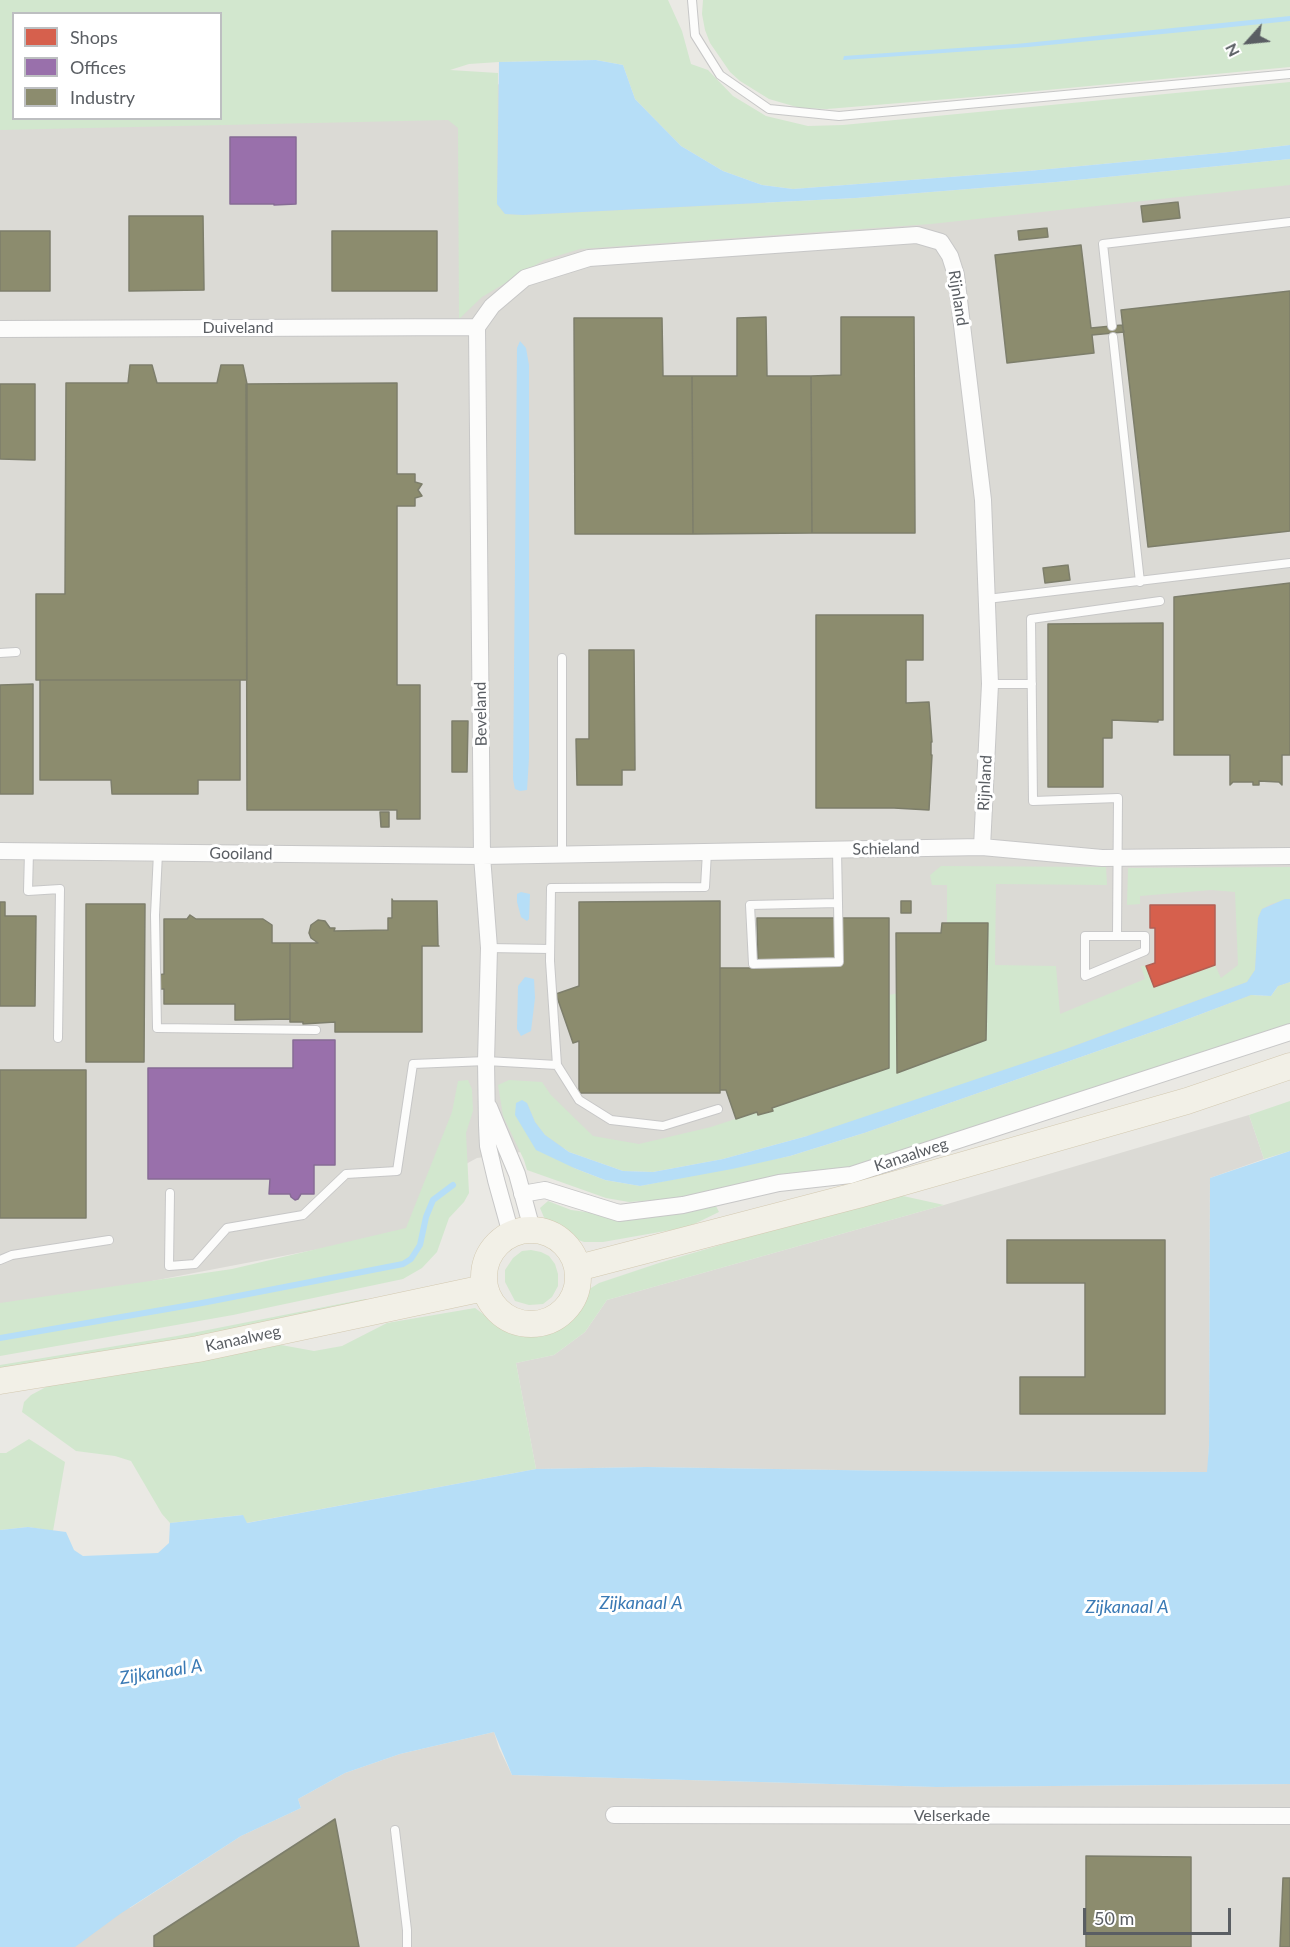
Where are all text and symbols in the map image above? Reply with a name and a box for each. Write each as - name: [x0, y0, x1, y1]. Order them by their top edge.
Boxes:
- legend: [12, 12, 222, 120]
- north arrow: [1218, 12, 1278, 72]
- text: Shops: [70, 26, 118, 48]
- text: N: [1220, 41, 1243, 60]
- text: Offices: [70, 56, 126, 78]
- text: Industry: [70, 86, 135, 108]
- street label: Rijnland: [944, 269, 972, 327]
- street label: Duiveland: [203, 318, 273, 338]
- street label: Beveland: [471, 682, 491, 746]
- street label: Rijnland: [974, 754, 996, 812]
- street label: Schieland: [852, 839, 920, 859]
- street label: Gooiland: [209, 844, 273, 864]
- street label: Kanaalweg: [872, 1134, 950, 1176]
- street label: Kanaalweg: [204, 1322, 282, 1356]
- water label: Zijkanaal A: [599, 1592, 683, 1614]
- water label: Zijkanaal A: [1085, 1596, 1169, 1618]
- water label: Zijkanaal A: [118, 1655, 204, 1689]
- street label: Velserkade: [914, 1806, 990, 1826]
- scale bar: [1086, 1896, 1234, 1934]
- text: 50 m: [1094, 1907, 1134, 1929]

